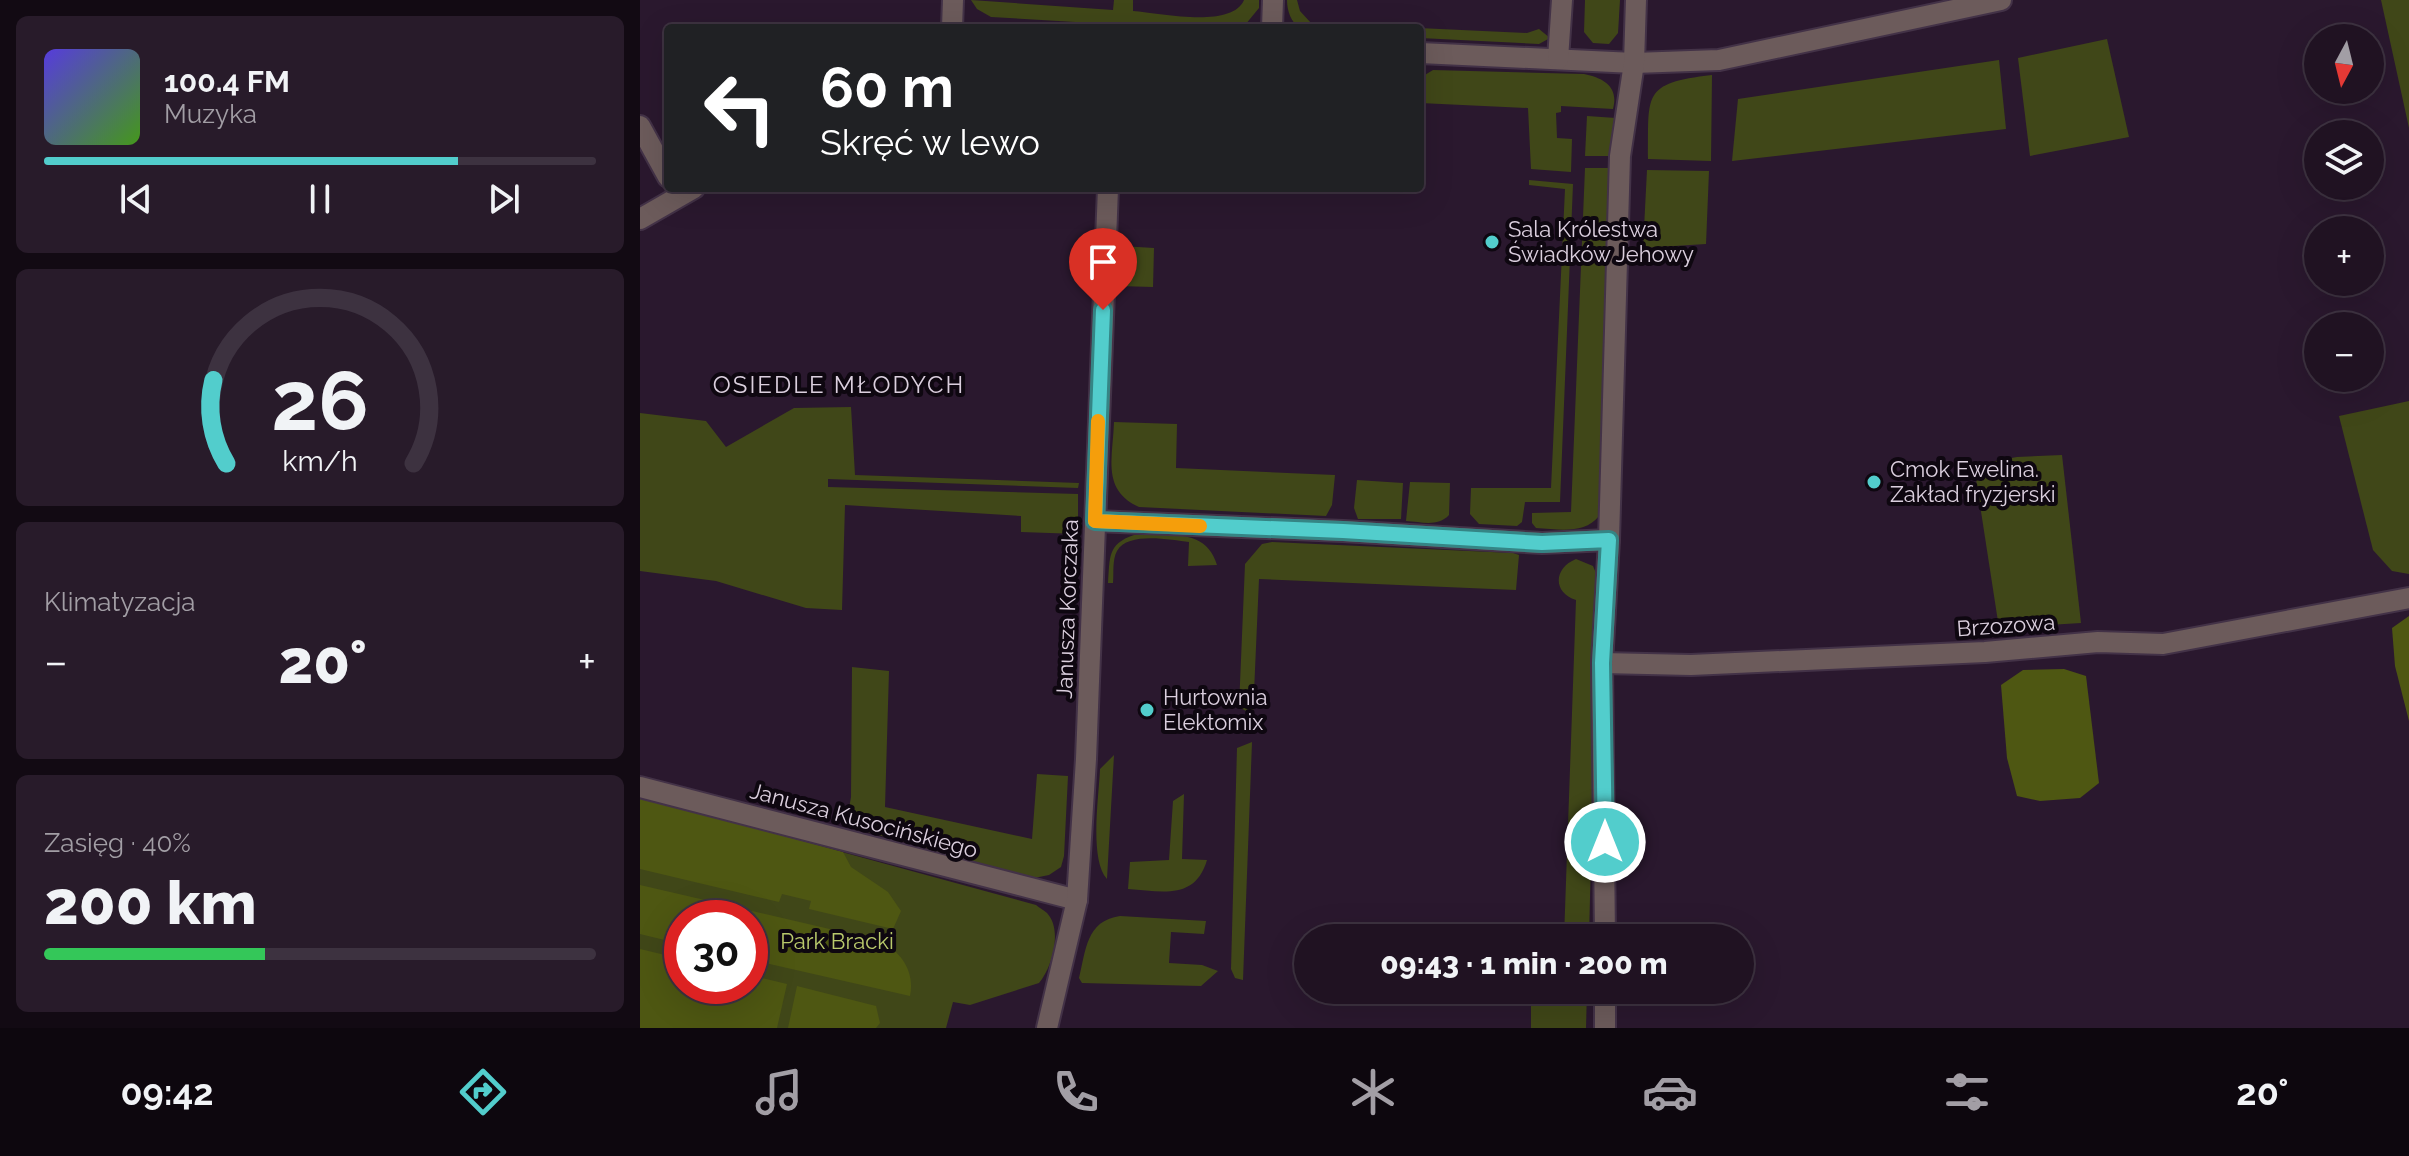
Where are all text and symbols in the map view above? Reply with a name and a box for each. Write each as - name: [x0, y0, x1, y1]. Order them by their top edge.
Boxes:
- north arrow: [2304, 24, 2384, 104]
- map controls: [2304, 24, 2384, 392]
- text: 60 m: [820, 54, 954, 120]
- icon: left: [688, 56, 792, 160]
- text: 100.4 FM: [164, 64, 290, 99]
- text: Muzyka: [164, 99, 257, 129]
- button: layers: [2304, 120, 2384, 200]
- text: Skręć w lewo: [820, 121, 1040, 163]
- icon: previous: [114, 177, 158, 221]
- icon: pause: [298, 177, 342, 221]
- icon: next: [482, 177, 526, 221]
- place label: Sala Królestwa Świadków Jehowy: [1508, 216, 1694, 267]
- button: +: [2304, 216, 2384, 296]
- pin: [1069, 228, 1137, 310]
- marker: Sala Królestwa Świadków Jehowy: [1483, 233, 1501, 251]
- icon: arrive: [1081, 240, 1125, 284]
- button: −: [2304, 312, 2384, 392]
- text: 26: [271, 351, 369, 448]
- district label: OSIEDLE MŁODYCH: [713, 370, 965, 399]
- text: km/h: [282, 444, 358, 478]
- place label: Cmok Ewelina. Zakład fryzjerski: [1890, 456, 2056, 507]
- marker: Cmok Ewelina. Zakład fryzjerski: [1865, 473, 1883, 491]
- street label: Janusza Korczaka: [1051, 519, 1083, 699]
- text: Klimatyzacja: [44, 587, 195, 617]
- street label: Brzozowa: [1956, 609, 2056, 641]
- text: 20°: [279, 627, 367, 697]
- text: −: [44, 636, 68, 687]
- text: +: [578, 636, 596, 687]
- place label: Hurtownia Elektomix: [1163, 684, 1267, 735]
- marker: Hurtownia Elektomix: [1138, 701, 1156, 719]
- street label: Janusza Kusocińskiego: [747, 777, 981, 863]
- position arrow: [1563, 800, 1647, 884]
- text: Zasięg · 40%: [44, 828, 191, 858]
- text: 200 km: [44, 868, 257, 938]
- speed limit sign: 30: [664, 900, 768, 1004]
- park label: Park Bracki: [780, 928, 894, 954]
- text: 09:43 · 1 min · 200 m: [1380, 946, 1668, 981]
- icon: directions: [455, 1064, 511, 1120]
- icon: music: [751, 1064, 807, 1120]
- icon: phone: [1048, 1064, 1104, 1120]
- icon: climate: [1345, 1064, 1401, 1120]
- icon: car: [1642, 1064, 1698, 1120]
- icon: filters: [1939, 1064, 1995, 1120]
- text: 09:42: [120, 1071, 214, 1113]
- text: 20°: [2236, 1071, 2288, 1113]

